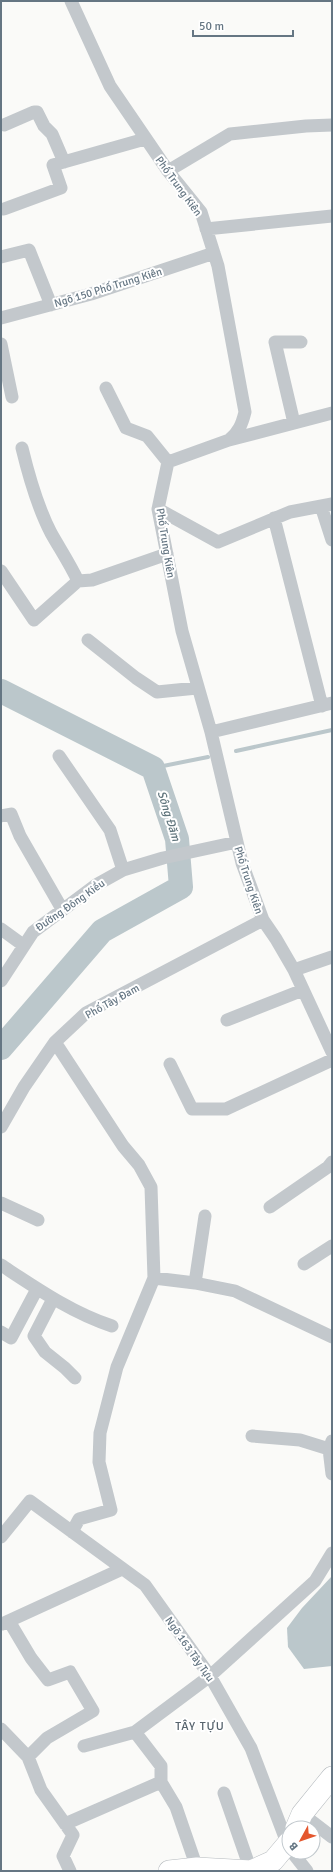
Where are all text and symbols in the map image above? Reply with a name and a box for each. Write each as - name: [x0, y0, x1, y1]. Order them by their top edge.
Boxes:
- scale bar: [193, 12, 293, 38]
- text: 50 m: [199, 19, 224, 34]
- street label: Phố Trung Kiên: [153, 153, 205, 219]
- street label: Ngõ 150 Phố Trung Kiên: [52, 264, 164, 310]
- street label: Phố Trung Kiên: [154, 507, 178, 579]
- water label: Sông Đăm: [154, 789, 183, 844]
- street label: Phố Trung Kiên: [231, 844, 267, 916]
- street label: Đường Đông Kiều: [33, 876, 107, 934]
- street label: Phố Tây Đam: [82, 980, 142, 1022]
- street label: Ngõ 163 Tây Tựu: [162, 1614, 217, 1684]
- district label: TÂY TỰU: [175, 1719, 225, 1734]
- north arrow: [281, 1820, 321, 1860]
- text: B: [286, 1839, 301, 1853]

